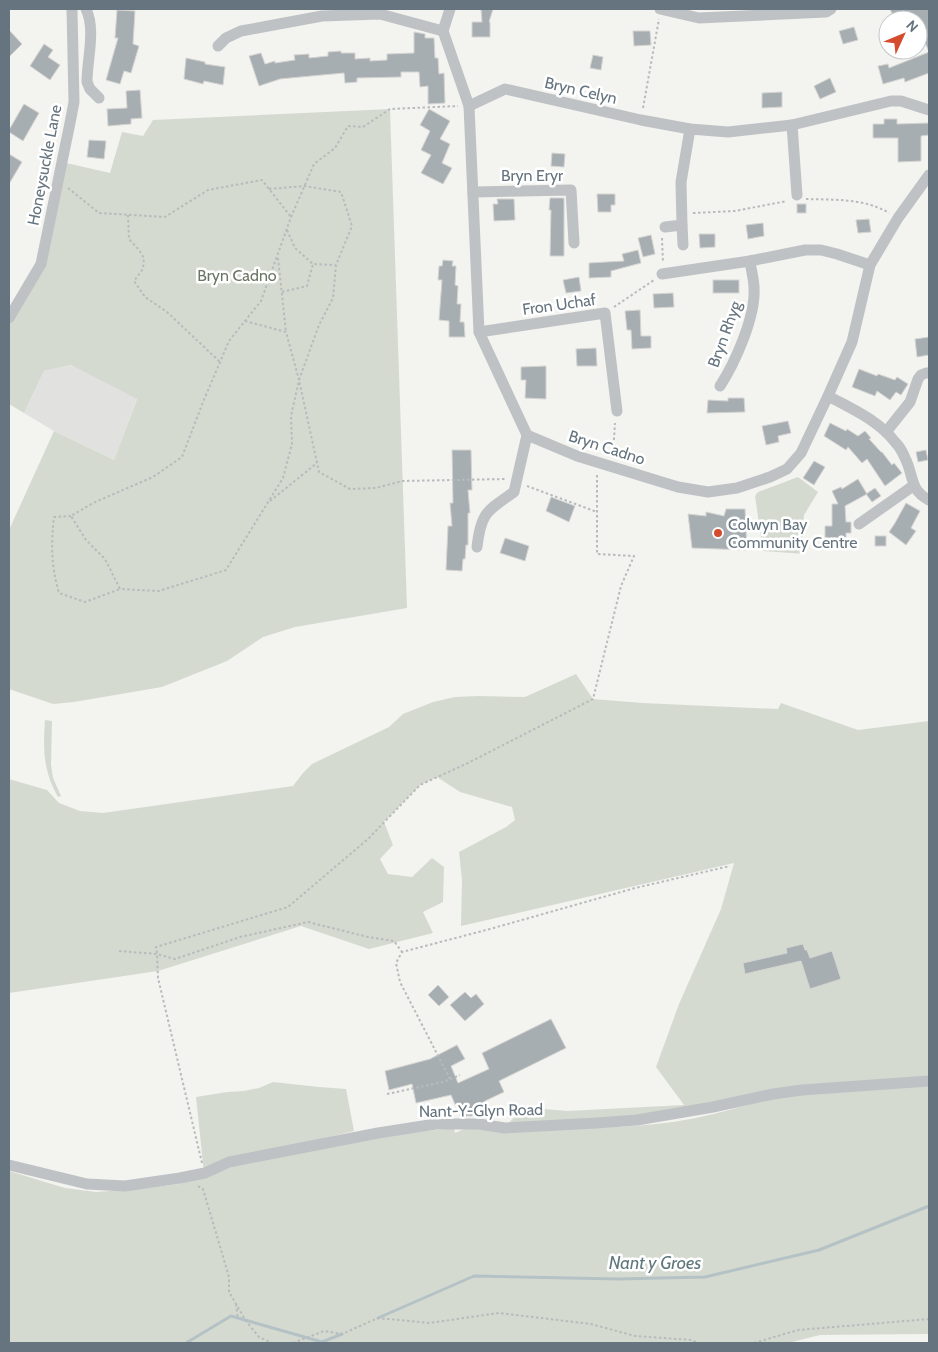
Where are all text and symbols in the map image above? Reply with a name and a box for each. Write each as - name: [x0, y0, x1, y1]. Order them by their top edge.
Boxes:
- north arrow: [878, 10, 928, 60]
- text: N: [902, 16, 922, 36]
- street label: Bryn Celyn: [543, 73, 619, 108]
- street label: Honeysuckle Lane: [23, 103, 66, 227]
- street label: Bryn Eryr: [501, 166, 564, 185]
- park label: Bryn Cadno: [197, 266, 277, 285]
- street label: Fron Uchaf: [521, 290, 598, 319]
- street label: Bryn Rhyg: [704, 297, 746, 370]
- street label: Bryn Cadno: [566, 426, 648, 469]
- place label: Colwyn Bay Community Centre: [728, 515, 857, 552]
- marker: Colwyn Bay Community Centre: [712, 527, 724, 539]
- street label: Nant-Y-Glyn Road: [419, 1100, 543, 1121]
- water label: Nant y Groes: [609, 1252, 701, 1274]

